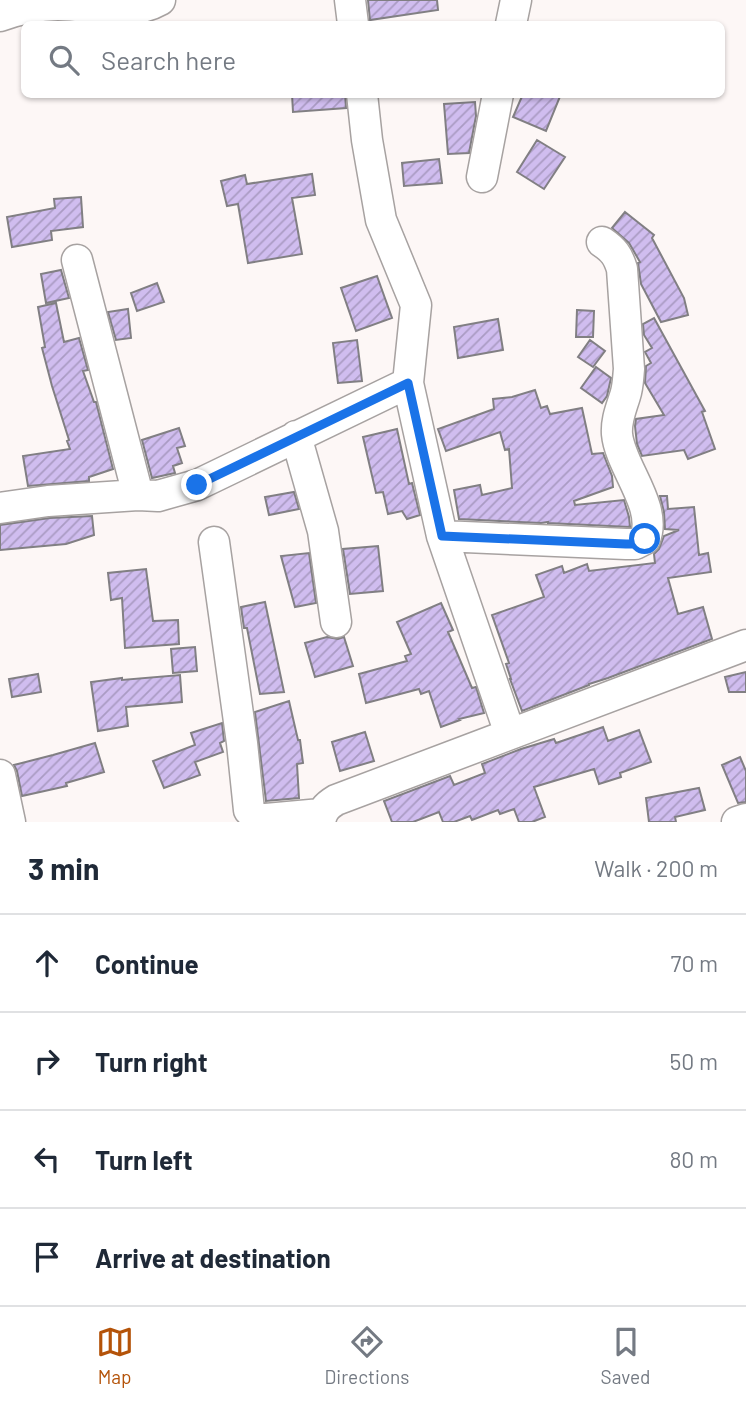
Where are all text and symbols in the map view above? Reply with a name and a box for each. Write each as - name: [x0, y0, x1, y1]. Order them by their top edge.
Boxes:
- search box: [21, 21, 725, 98]
- icon: search: [45, 41, 83, 79]
- text: Search here: [101, 44, 236, 75]
- route end: [181, 469, 212, 500]
- route start: [629, 523, 660, 554]
- text: 3 min: [28, 850, 99, 886]
- text: Walk · 200 m: [594, 854, 718, 882]
- icon: ahead: [28, 944, 66, 982]
- text: Continue: [95, 948, 199, 979]
- text: 70 m: [671, 949, 718, 977]
- icon: right: [28, 1042, 66, 1080]
- text: Turn right: [95, 1046, 208, 1077]
- text: 50 m: [670, 1047, 718, 1075]
- icon: left: [28, 1140, 66, 1178]
- text: Turn left: [95, 1144, 193, 1175]
- text: 80 m: [669, 1145, 718, 1173]
- icon: arrive: [28, 1238, 66, 1276]
- text: Arrive at destination: [95, 1242, 331, 1273]
- tab: Map: [96, 1323, 134, 1388]
- tab: Directions: [325, 1323, 410, 1388]
- tab: Saved: [601, 1323, 650, 1388]

